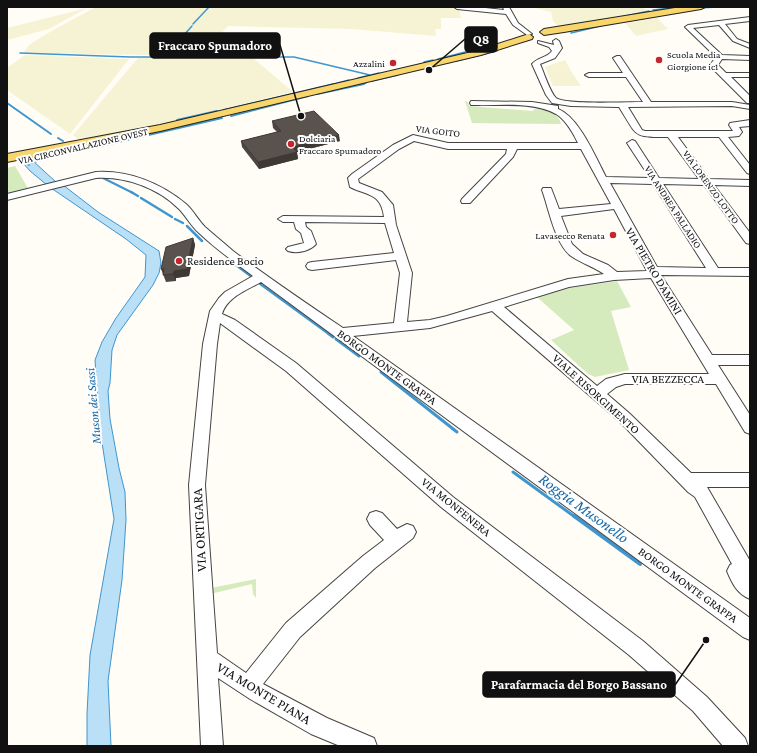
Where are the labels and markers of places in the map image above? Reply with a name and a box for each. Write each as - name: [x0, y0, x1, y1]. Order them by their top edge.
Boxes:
- callout: Q8: [465, 27, 497, 52]
- callout: Fraccaro Spumadoro: [150, 33, 280, 58]
- place label: Scuola Media Giorgione ic1: [667, 49, 721, 72]
- marker: Scuola Media Giorgione ic1: [654, 55, 664, 65]
- place label: Azzalini: [353, 58, 385, 69]
- marker: Azzalini: [388, 58, 398, 68]
- place label: Dolciaria Fraccaro Spumadoro: [299, 133, 381, 156]
- marker: Dolciaria Fraccaro Spumadoro: [286, 139, 296, 149]
- place label: Lavasecco Renata: [535, 230, 605, 241]
- marker: Lavasecco Renata: [608, 230, 618, 240]
- place label: Residence Bocio: [187, 254, 264, 268]
- marker: Residence Bocio: [174, 256, 184, 266]
- callout: Parafarmacia del Borgo Bassano: [483, 672, 675, 697]

